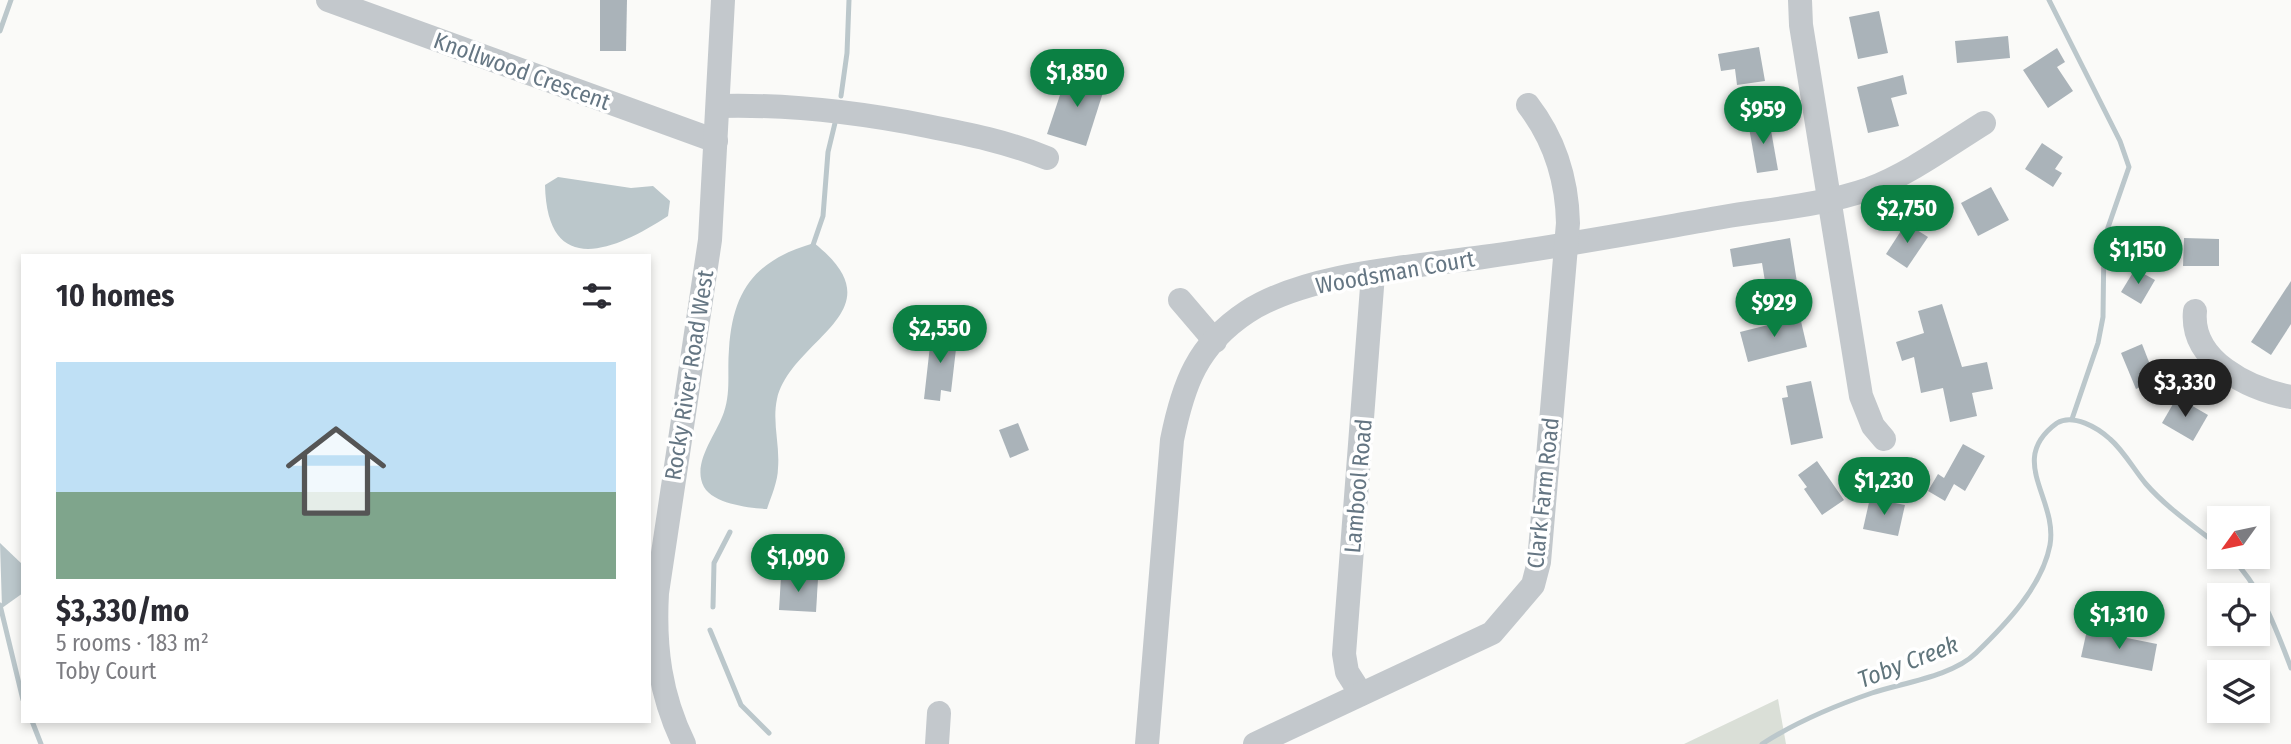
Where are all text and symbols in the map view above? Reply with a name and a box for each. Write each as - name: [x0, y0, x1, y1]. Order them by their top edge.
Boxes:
- street label: Knollwood Crescent: [430, 26, 615, 116]
- pin: $1,850: [1020, 50, 1134, 109]
- text: $1,850: [1046, 58, 1108, 86]
- pin: $959: [1722, 86, 1804, 146]
- text: $959: [1740, 95, 1786, 123]
- pin: $2,750: [1850, 186, 1964, 245]
- text: $2,750: [1877, 194, 1937, 222]
- pin: $1,150: [2081, 226, 2195, 286]
- text: $1,150: [2110, 235, 2166, 263]
- street label: Woodsman Court: [1313, 244, 1477, 300]
- street label: Rocky River Road West: [659, 267, 720, 482]
- icon: filters: [578, 277, 616, 315]
- text: 10 homes: [56, 278, 174, 314]
- pin: $929: [1733, 280, 1815, 339]
- text: $929: [1751, 288, 1797, 316]
- pin: $2,550: [883, 306, 997, 365]
- text: $2,550: [909, 314, 971, 342]
- pin: $3,330: [2128, 360, 2242, 419]
- text: $3,330: [2154, 368, 2216, 396]
- icon: home: [273, 408, 399, 534]
- street label: Clark Farm Road: [1521, 416, 1565, 570]
- street label: Lambool Road: [1338, 418, 1378, 554]
- pin: $1,230: [1827, 458, 1941, 517]
- text: $1,230: [1854, 466, 1914, 494]
- north arrow: [2207, 506, 2270, 569]
- map controls: [2207, 506, 2270, 723]
- pin: $1,090: [741, 534, 855, 594]
- text: $1,090: [767, 543, 829, 571]
- button: locate: [2207, 583, 2270, 646]
- pin: $1,310: [2062, 592, 2176, 651]
- text: $3,330/mo: [56, 593, 189, 629]
- text: $1,310: [2090, 600, 2148, 628]
- text: 5 rooms · 183 m²: [56, 629, 209, 657]
- water label: Toby Creek: [1854, 630, 1962, 694]
- text: Toby Court: [56, 657, 156, 685]
- button: layers: [2207, 660, 2270, 723]

